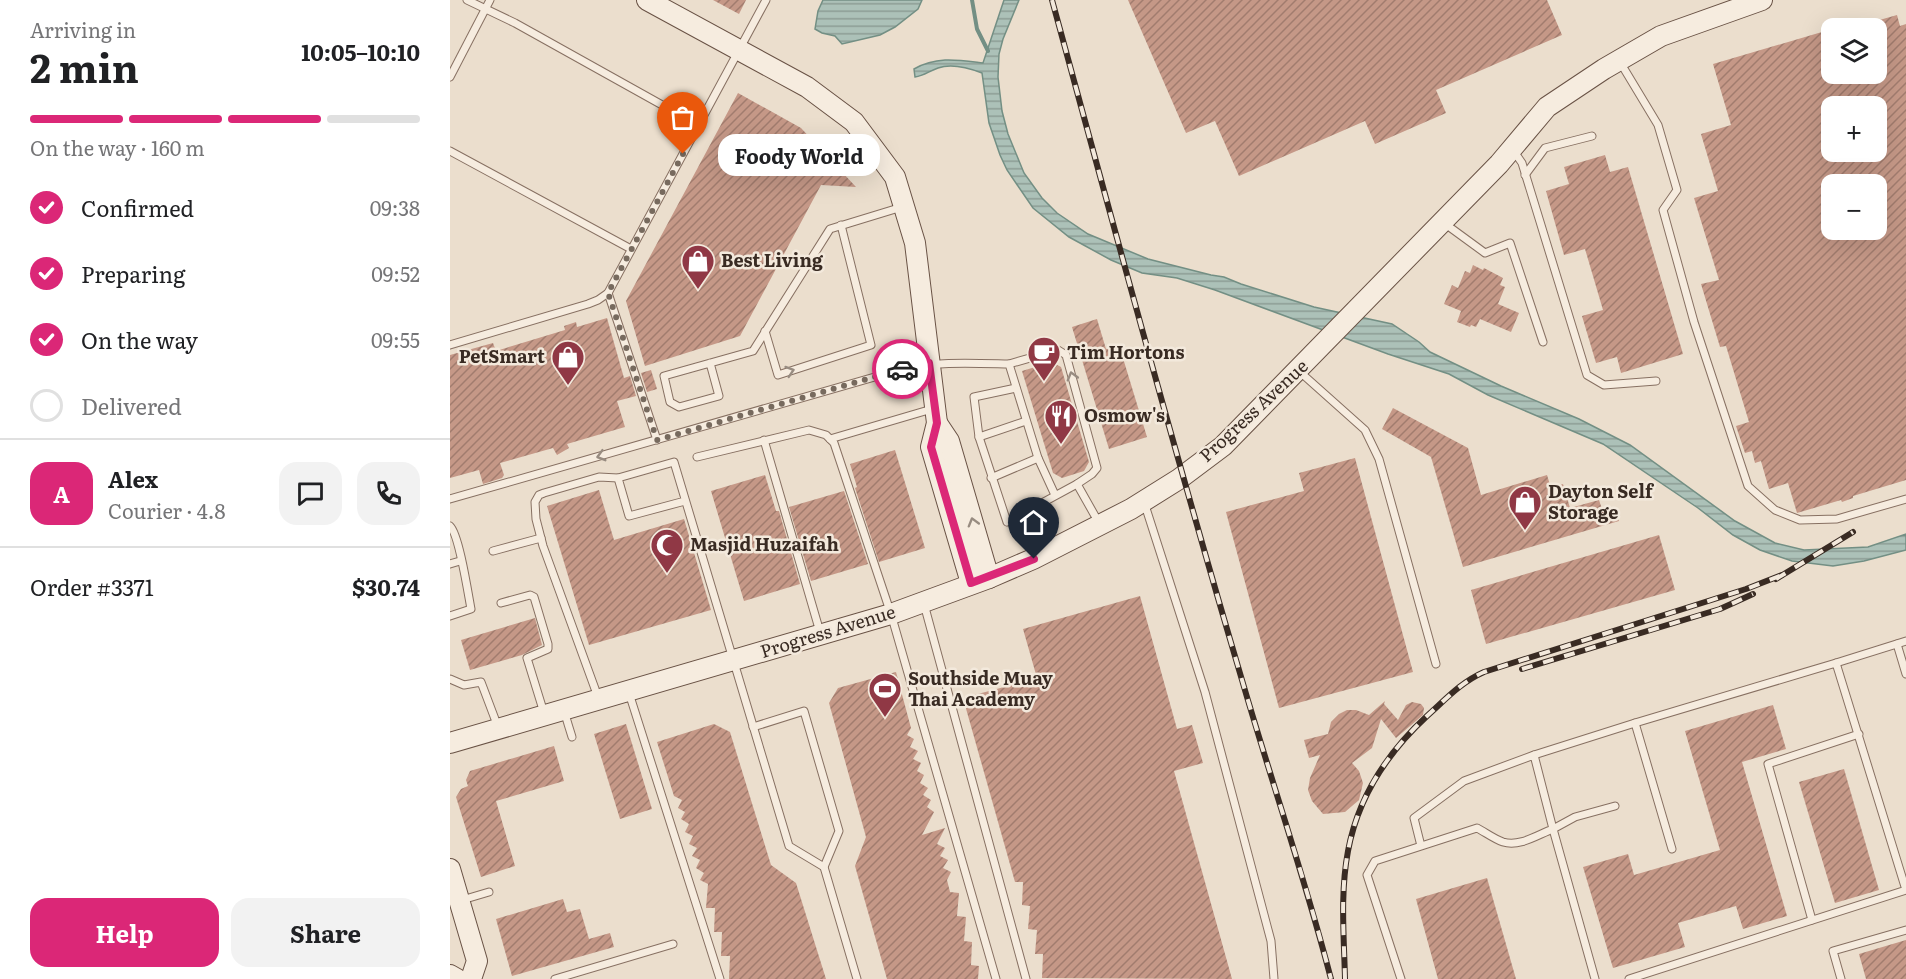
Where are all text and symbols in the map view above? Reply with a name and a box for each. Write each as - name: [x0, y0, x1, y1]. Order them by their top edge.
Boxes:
- text: Arriving in: [30, 14, 136, 44]
- map controls: [1821, 18, 1887, 240]
- button: layers: [1821, 18, 1887, 84]
- text: 10:05–10:10: [301, 35, 420, 68]
- text: 2 min: [30, 37, 139, 95]
- pin: [657, 92, 708, 154]
- button: +: [1821, 96, 1887, 162]
- icon: bag: [666, 101, 699, 134]
- text: On the way · 160 m: [30, 132, 205, 162]
- callout: Foody World: [719, 133, 881, 175]
- text: Foody World: [734, 140, 864, 170]
- button: −: [1821, 174, 1887, 240]
- icon: check: [30, 191, 63, 224]
- text: Confirmed: [81, 191, 194, 224]
- text: 09:38: [370, 192, 420, 222]
- shop icon: Best Living: [680, 243, 716, 290]
- place label: Best Living: [721, 246, 824, 273]
- icon: check: [30, 257, 63, 290]
- text: Preparing: [81, 257, 185, 290]
- text: 09:52: [371, 258, 420, 288]
- icon: check: [30, 323, 63, 356]
- text: On the way: [81, 323, 198, 356]
- text: 09:55: [371, 324, 420, 354]
- cafe icon: Tim Hortons: [1026, 335, 1062, 382]
- place label: Tim Hortons: [1067, 338, 1185, 365]
- shop icon: PetSmart: [550, 339, 586, 386]
- courier: [872, 339, 932, 399]
- place label: PetSmart: [459, 342, 545, 369]
- street label: Progress Avenue: [1192, 352, 1313, 468]
- icon: car: [886, 353, 919, 386]
- one-way arrow: [785, 366, 795, 378]
- one-way arrow: [1067, 371, 1079, 382]
- text: Delivered: [81, 389, 182, 422]
- restaurant icon: Osmow's: [1043, 398, 1079, 445]
- place label: Osmow's: [1084, 401, 1165, 428]
- one-way arrow: [596, 449, 607, 461]
- text: Alex: [108, 462, 158, 495]
- button: chat: [279, 462, 342, 525]
- button: phone: [357, 462, 420, 525]
- text: A: [53, 477, 70, 510]
- place label: Dayton Self Storage: [1548, 477, 1655, 525]
- shop icon: Dayton Self Storage: [1507, 484, 1543, 531]
- text: Courier · 4.8: [108, 495, 225, 525]
- pin: [1008, 497, 1059, 559]
- icon: home: [1017, 506, 1050, 539]
- one-way arrow: [968, 517, 980, 528]
- mosque icon: Masjid Huzaifah: [649, 527, 685, 574]
- place label: Masjid Huzaifah: [690, 530, 839, 557]
- text: Order #3371: [30, 570, 154, 603]
- text: $30.74: [352, 570, 420, 603]
- street label: Progress Avenue: [757, 597, 899, 664]
- place label: Southside Muay Thai Academy: [908, 664, 1053, 712]
- sports icon: Southside Muay Thai Academy: [867, 671, 903, 718]
- button: Help: [30, 898, 219, 967]
- button: Share: [231, 898, 420, 967]

